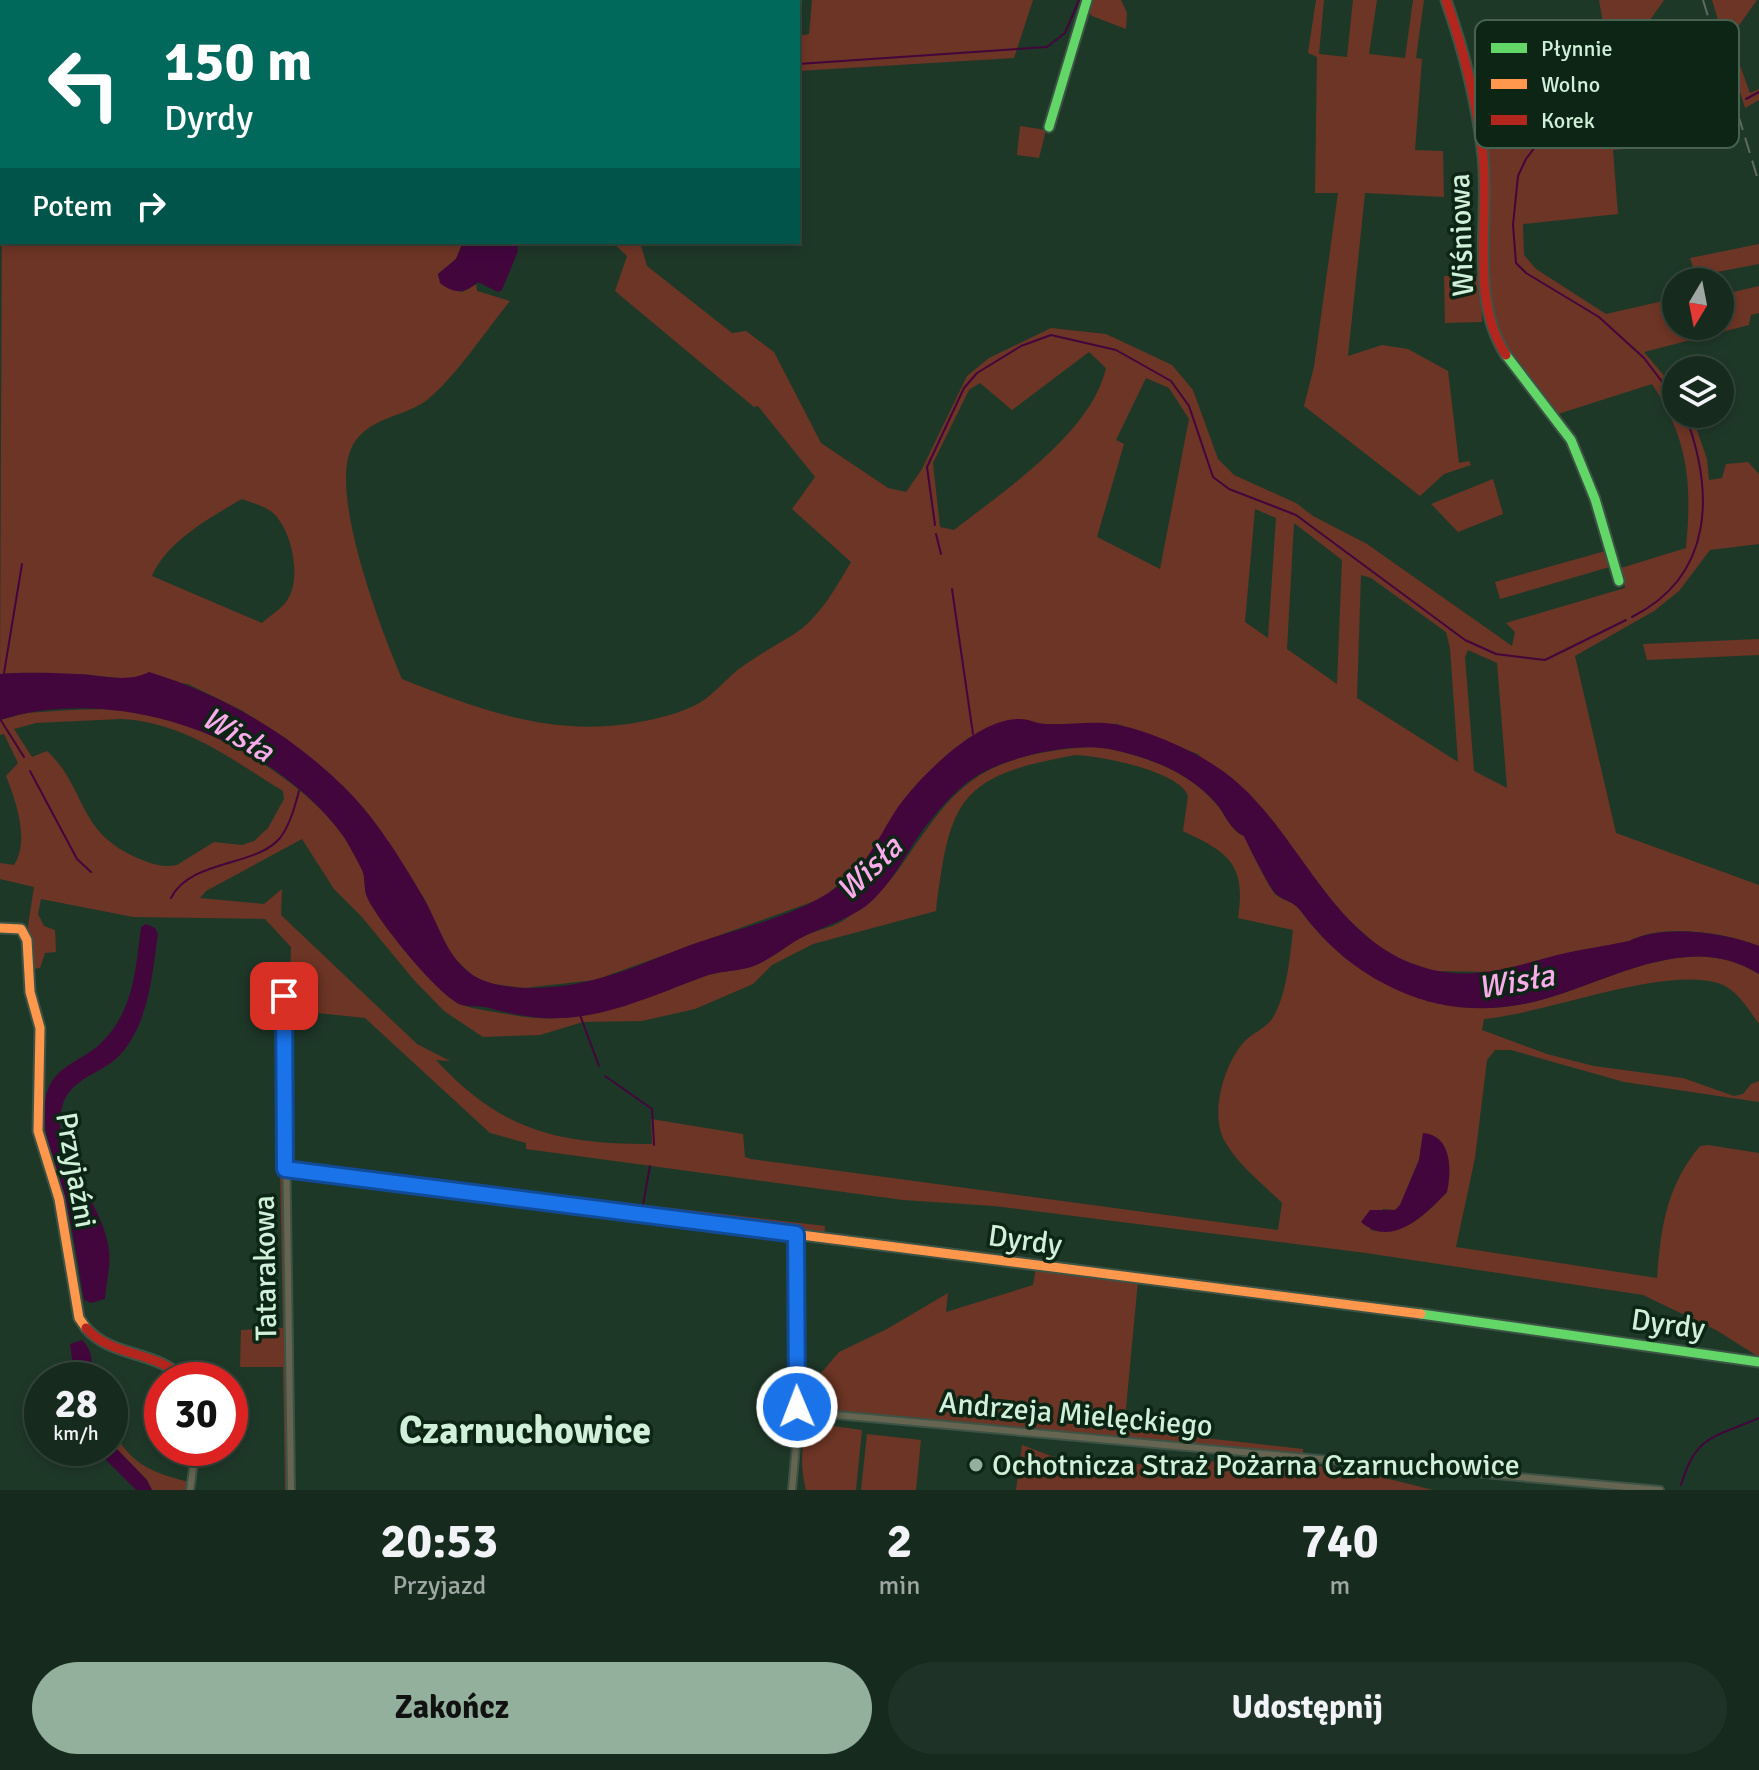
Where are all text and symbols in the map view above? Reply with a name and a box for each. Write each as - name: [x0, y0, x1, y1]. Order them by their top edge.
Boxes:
- legend: [1475, 20, 1739, 148]
- text: 150 m: [164, 27, 312, 96]
- icon: left: [32, 32, 136, 136]
- text: Płynnie: [1541, 35, 1612, 62]
- text: Wolno: [1541, 71, 1600, 98]
- text: Dyrdy: [164, 96, 253, 141]
- text: Korek: [1541, 107, 1595, 134]
- street label: Wiśniowa: [1441, 173, 1482, 297]
- icon: right: [129, 184, 173, 228]
- text: Potem: [32, 188, 113, 225]
- north arrow: [1662, 268, 1734, 340]
- map controls: [1662, 268, 1734, 428]
- button: layers: [1662, 356, 1734, 428]
- water label: Wisła: [195, 698, 281, 771]
- water label: Wisła: [828, 827, 911, 909]
- water label: Wisła: [1475, 955, 1558, 1007]
- pin: [250, 962, 318, 1030]
- icon: arrive: [262, 974, 306, 1018]
- street label: Przyjaźni: [47, 1109, 104, 1231]
- street label: Tatarakowa: [246, 1195, 285, 1341]
- street label: Dyrdy: [986, 1217, 1064, 1264]
- street label: Dyrdy: [1629, 1301, 1707, 1348]
- speed limit sign: 30: [144, 1362, 248, 1466]
- position arrow: [755, 1365, 839, 1449]
- text: 28: [54, 1379, 98, 1429]
- street label: Andrzeja Mielęckiego: [938, 1384, 1214, 1445]
- district label: Czarnuchowice: [399, 1407, 651, 1454]
- text: km/h: [53, 1421, 99, 1446]
- place label: Ochotnicza Straż Pożarna Czarnuchowice: [992, 1447, 1520, 1484]
- marker: Ochotnicza Straż Pożarna Czarnuchowice: [967, 1456, 985, 1474]
- text: 20:53: [380, 1512, 498, 1571]
- text: 2: [887, 1512, 912, 1571]
- text: 740: [1301, 1512, 1379, 1571]
- text: Przyjazd: [392, 1570, 486, 1602]
- text: min: [879, 1570, 921, 1602]
- text: m: [1329, 1570, 1350, 1602]
- button: Zakończ: [32, 1662, 872, 1754]
- button: Udostępnij: [888, 1662, 1727, 1754]

